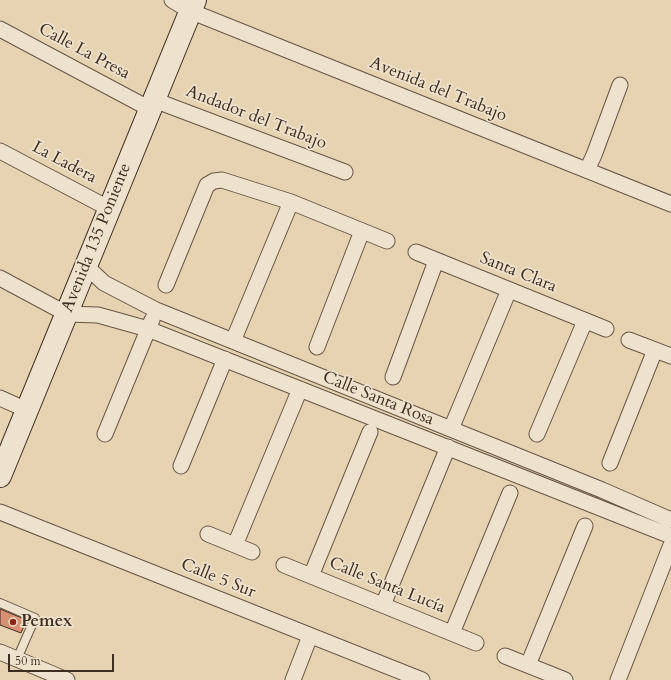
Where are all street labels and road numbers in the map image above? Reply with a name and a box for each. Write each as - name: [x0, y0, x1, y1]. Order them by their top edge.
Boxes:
- street label: Calle La Presa: [35, 19, 133, 85]
- street label: Avenida del Trabajo: [367, 53, 509, 127]
- street label: Andador del Trabajo: [183, 82, 329, 154]
- street label: La Ladera: [28, 138, 100, 188]
- street label: Avenida 135 Poniente: [58, 161, 136, 315]
- street label: Santa Clara: [477, 248, 559, 298]
- street label: Calle Santa Rosa: [319, 367, 437, 431]
- street label: Calle Santa Lucía: [326, 553, 448, 619]
- street label: Calle 5 Sur: [178, 555, 258, 603]

